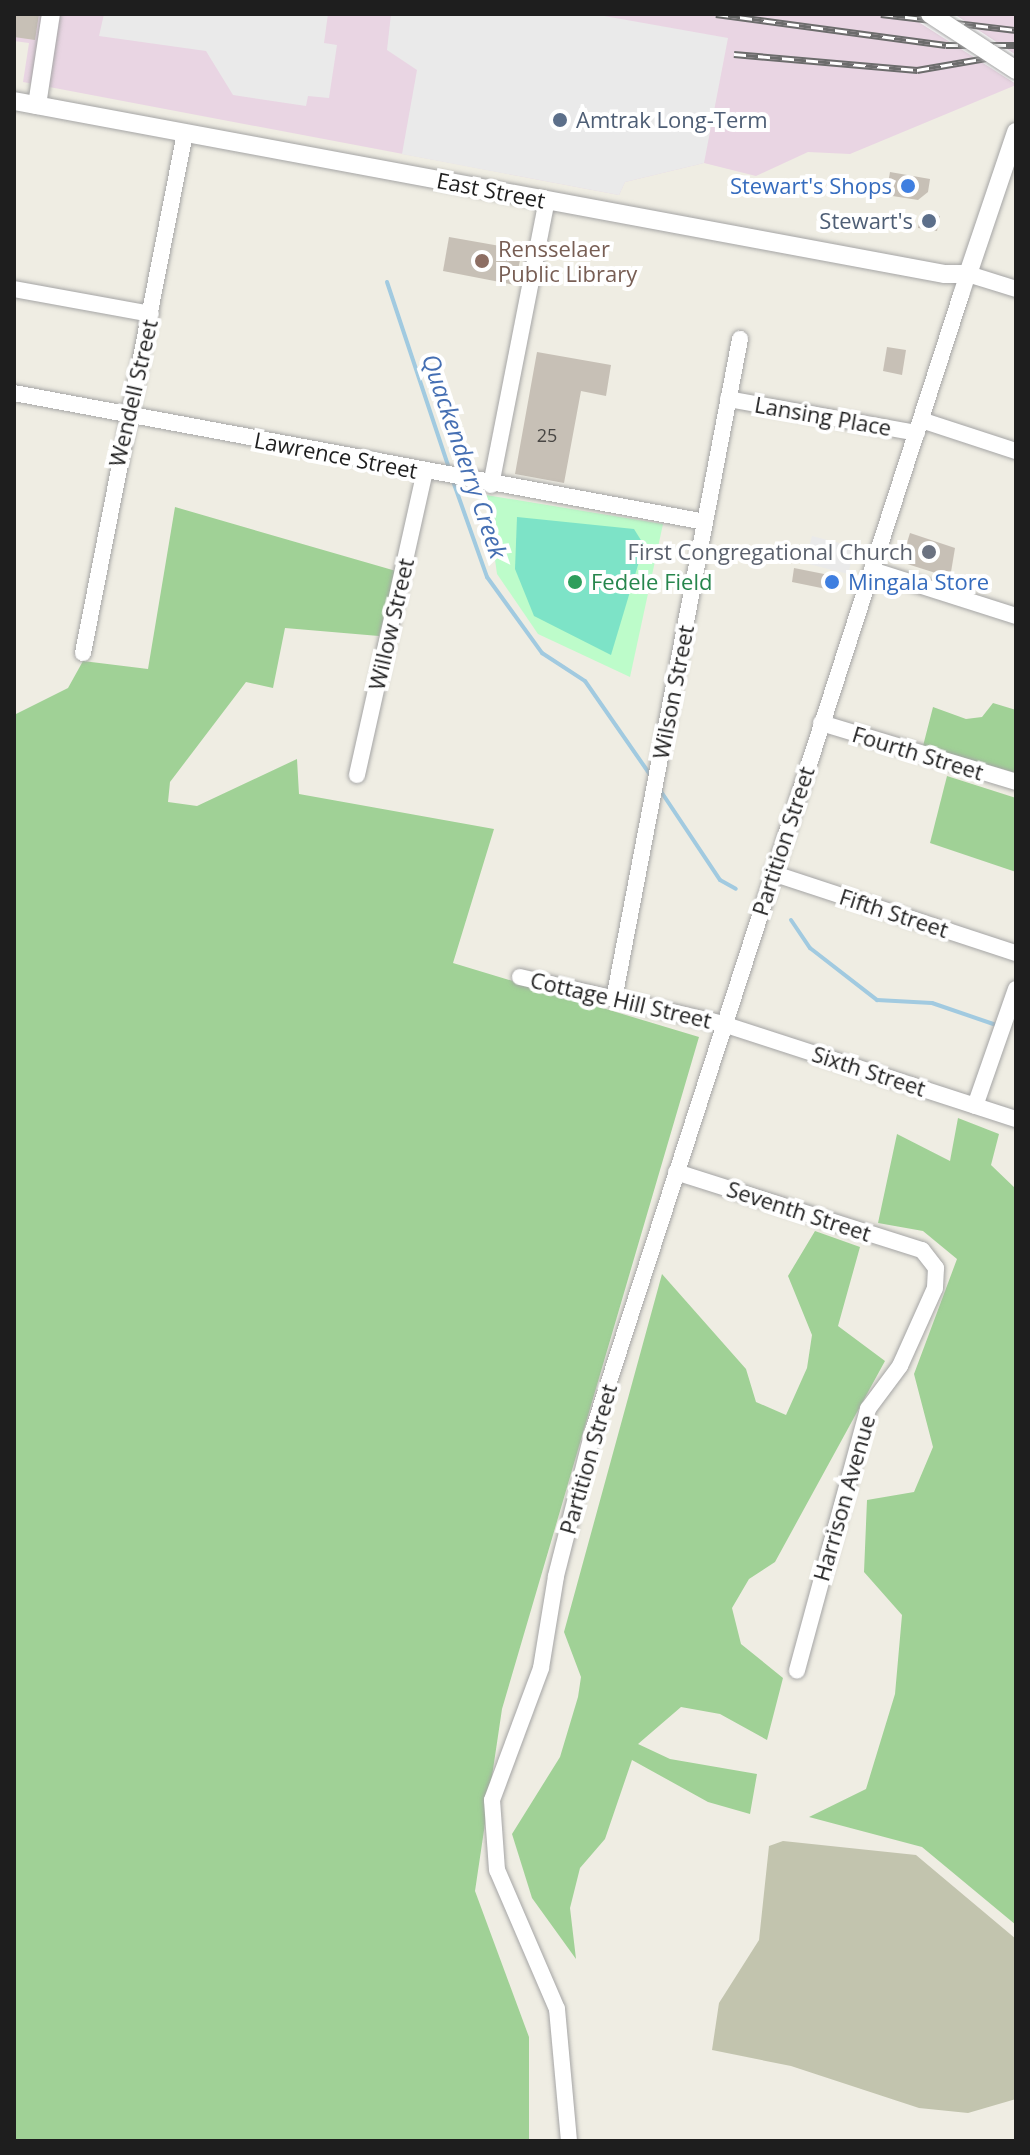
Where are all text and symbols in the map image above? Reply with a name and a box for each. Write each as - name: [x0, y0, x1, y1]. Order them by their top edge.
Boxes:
- place label: Amtrak Long-Term: [576, 107, 768, 133]
- marker: Amtrak Long-Term: [551, 111, 569, 129]
- street label: East Street: [435, 167, 547, 213]
- place label: Stewart's Shops: [730, 173, 892, 199]
- marker: Stewart's Shops: [899, 177, 917, 195]
- place label: Stewart's: [819, 208, 913, 234]
- marker: Stewart's: [920, 212, 938, 230]
- place label: Rensselaer Public Library: [498, 235, 637, 286]
- marker: Rensselaer Public Library: [473, 252, 491, 270]
- street label: Wendell Street: [103, 317, 163, 469]
- water label: Quackenderry Creek: [416, 350, 514, 562]
- street label: Lansing Place: [753, 391, 893, 441]
- house number: 25: [537, 424, 557, 446]
- street label: Lawrence Street: [252, 426, 420, 484]
- place label: First Congregational Church: [628, 539, 913, 565]
- marker: First Congregational Church: [920, 543, 938, 561]
- street label: Willow Street: [363, 556, 419, 692]
- place label: Fedele Field: [591, 569, 712, 595]
- place label: Mingala Store: [848, 569, 989, 595]
- marker: Fedele Field: [566, 573, 584, 591]
- marker: Mingala Store: [823, 573, 841, 591]
- street label: Wilson Street: [647, 623, 699, 761]
- street label: Fourth Street: [849, 721, 987, 785]
- street label: Partition Street: [746, 763, 820, 919]
- street label: Fifth Street: [836, 883, 952, 943]
- street label: Cottage Hill Street: [528, 966, 714, 1034]
- street label: Sixth Street: [809, 1040, 929, 1102]
- street label: Seventh Street: [724, 1175, 874, 1247]
- street label: Partition Street: [554, 1381, 622, 1537]
- street label: Harrison Avenue: [808, 1412, 880, 1584]

